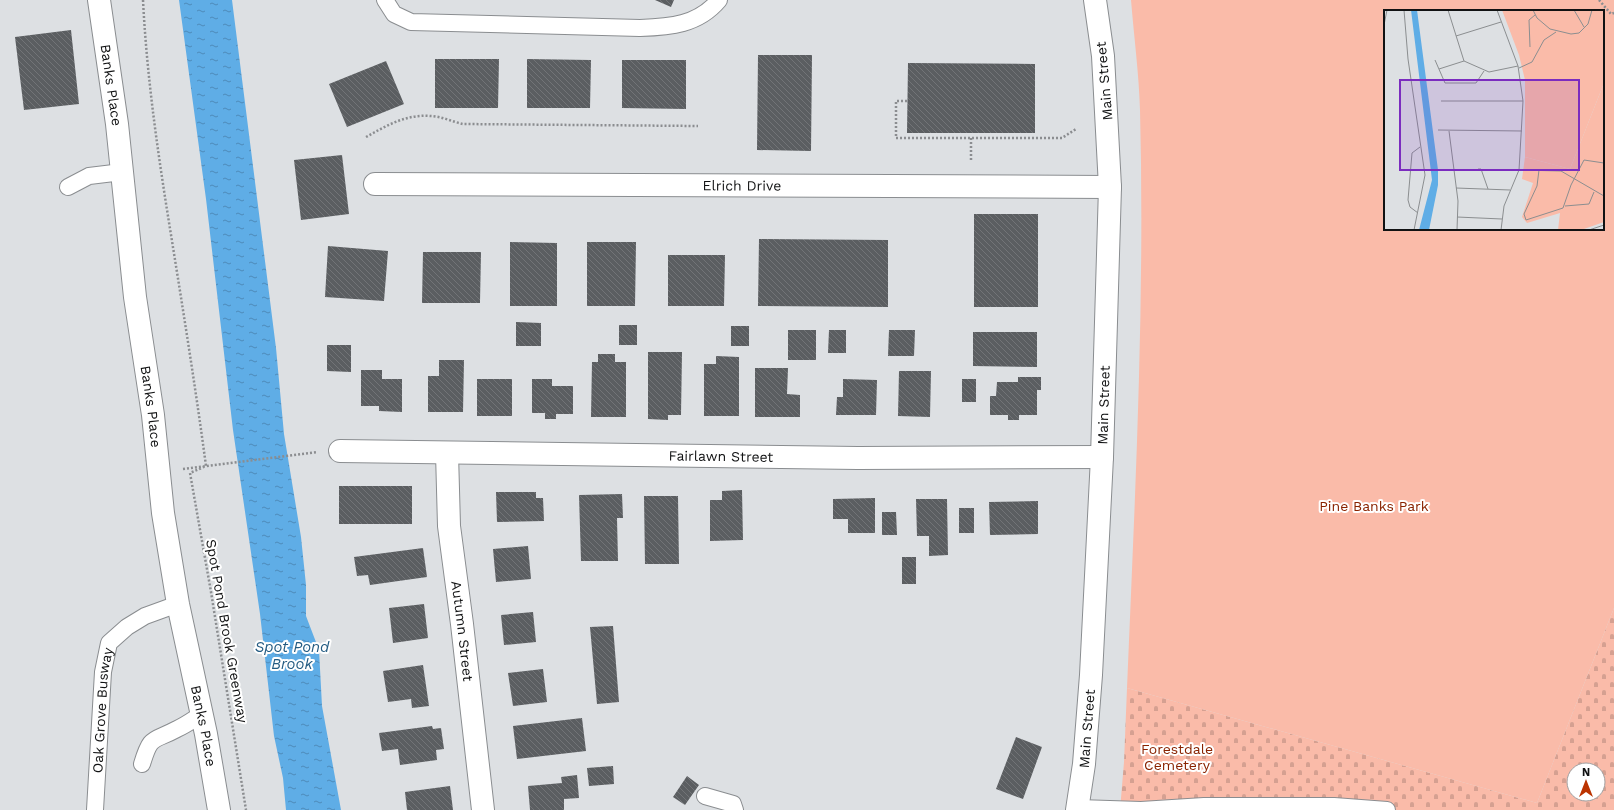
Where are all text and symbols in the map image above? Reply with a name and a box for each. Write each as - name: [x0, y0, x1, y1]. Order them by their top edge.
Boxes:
- inset map: [1384, 10, 1604, 230]
- street label: Main Street: [1093, 41, 1115, 121]
- street label: Banks Place: [98, 43, 125, 127]
- street label: Elrich Drive: [703, 177, 781, 194]
- street label: Banks Place: [138, 365, 164, 448]
- street label: Main Street: [1094, 365, 1113, 445]
- street label: Fairlawn Street: [669, 447, 774, 465]
- park label: Pine Banks Park: [1319, 498, 1429, 514]
- street label: Spot Pond Brook Greenway: [203, 538, 251, 725]
- street label: Autumn Street: [448, 580, 476, 682]
- water label: Spot Pond Brook: [255, 638, 330, 673]
- street label: Oak Grove Busway: [89, 645, 116, 774]
- street label: Banks Place: [188, 684, 219, 768]
- street label: Main Street: [1076, 688, 1098, 769]
- park label: Forestdale Cemetery: [1141, 741, 1213, 773]
- north arrow: [1566, 762, 1606, 802]
- text: N: [1582, 766, 1590, 779]

